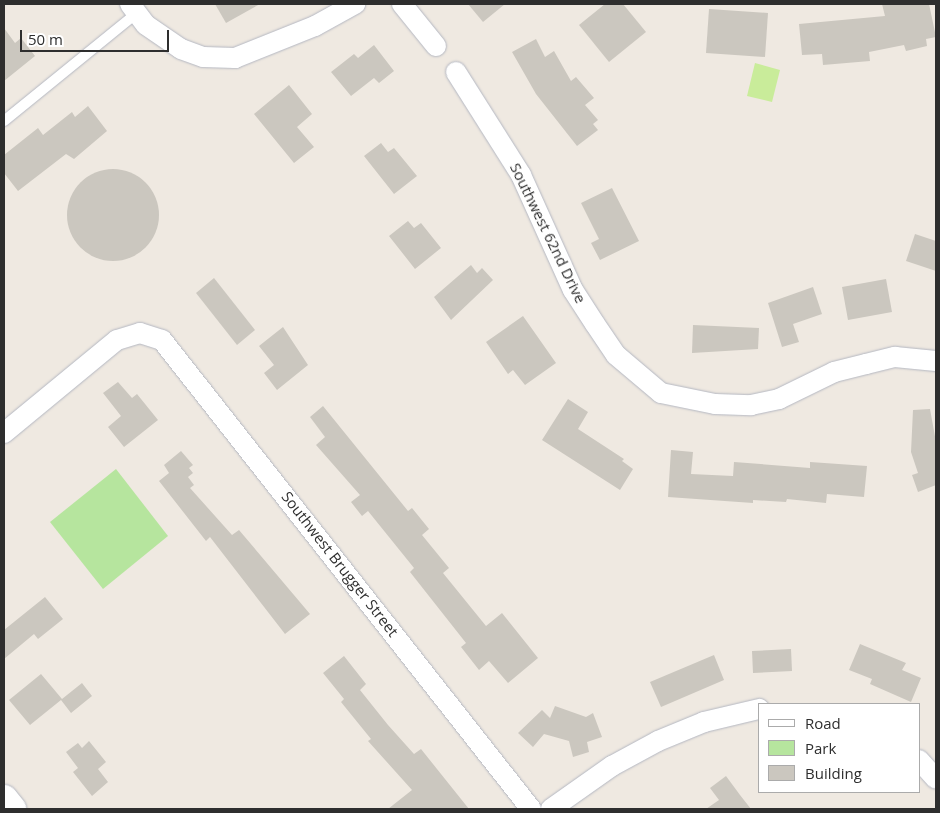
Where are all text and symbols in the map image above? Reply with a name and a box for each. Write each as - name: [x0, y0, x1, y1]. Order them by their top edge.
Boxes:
- scale bar: [22, 20, 171, 52]
- text: 50 m: [28, 29, 63, 49]
- street label: Southwest 62nd Drive: [506, 160, 590, 306]
- street label: Southwest Brugger Street: [278, 488, 402, 640]
- legend: [758, 703, 920, 793]
- text: Road: [805, 713, 841, 733]
- text: Park: [805, 738, 836, 758]
- text: Building: [805, 763, 862, 783]

